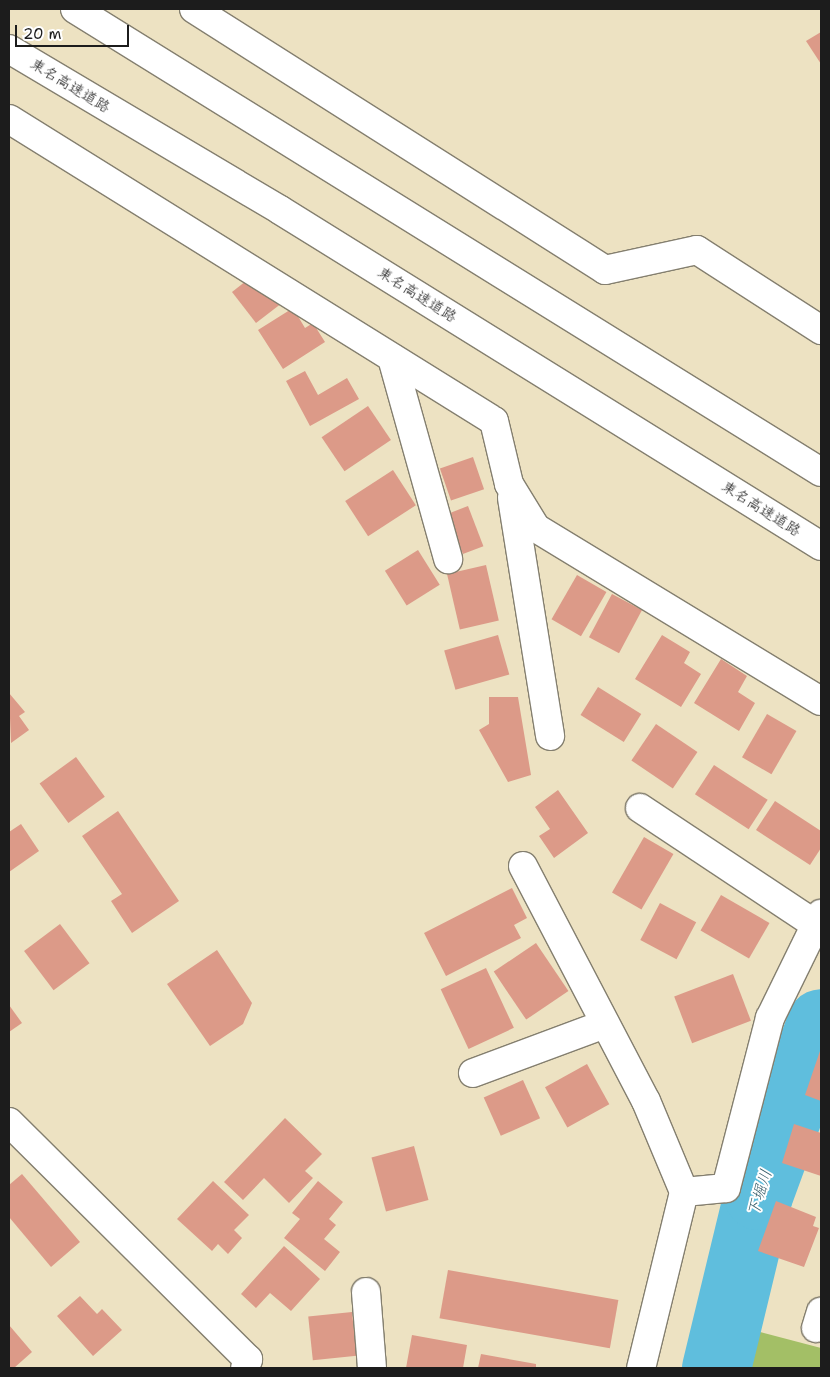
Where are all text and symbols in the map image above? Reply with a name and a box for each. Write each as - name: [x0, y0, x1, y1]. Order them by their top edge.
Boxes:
- scale bar: [18, 15, 131, 47]
- text: 20 m: [23, 24, 62, 44]
- street label: 東名高速道路: [27, 55, 113, 117]
- street label: 東名高速道路: [374, 264, 460, 326]
- street label: 東名高速道路: [718, 478, 804, 540]
- water label: 下堀川: [744, 1167, 776, 1219]

